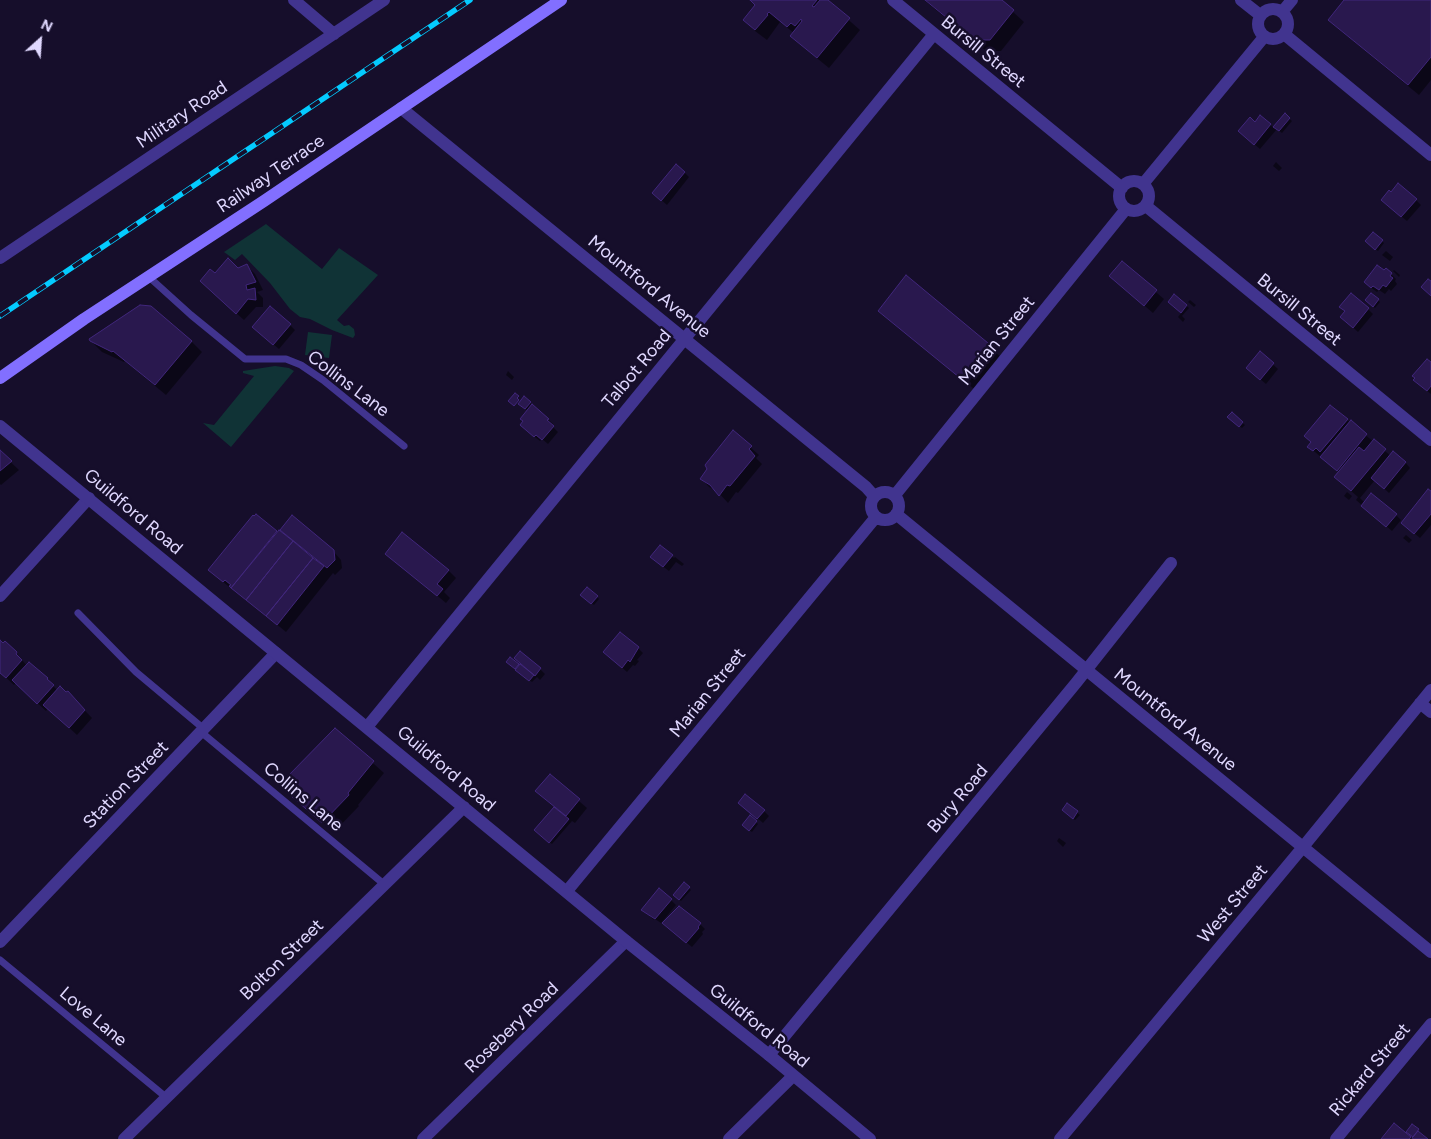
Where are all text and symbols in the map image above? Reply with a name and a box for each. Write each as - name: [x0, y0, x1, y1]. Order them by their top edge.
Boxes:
- street label: Bursill Street: [936, 11, 1030, 93]
- north arrow: [15, 15, 65, 65]
- text: N: [38, 16, 55, 36]
- street label: Military Road: [132, 77, 232, 153]
- street label: Railway Terrace: [213, 130, 329, 218]
- street label: Mountford Avenue: [583, 231, 715, 343]
- street label: Bursill Street: [1252, 269, 1346, 351]
- street label: Marian Street: [954, 292, 1040, 390]
- street label: Talbot Road: [598, 325, 676, 413]
- street label: Collins Lane: [303, 346, 393, 422]
- street label: Guildford Road: [79, 465, 187, 559]
- street label: Marian Street: [665, 644, 751, 742]
- street label: Mountford Avenue: [1109, 664, 1241, 776]
- street label: Guildford Road: [392, 722, 500, 816]
- street label: Station Street: [79, 737, 173, 833]
- street label: Collins Lane: [259, 758, 347, 836]
- street label: Bury Road: [923, 760, 993, 838]
- street label: West Street: [1194, 860, 1272, 948]
- street label: Bolton Street: [236, 915, 328, 1005]
- street label: Rosebery Road: [461, 978, 563, 1078]
- street label: Guildford Road: [705, 979, 813, 1073]
- street label: Love Lane: [55, 983, 131, 1051]
- street label: Rickard Street: [1325, 1019, 1415, 1121]

